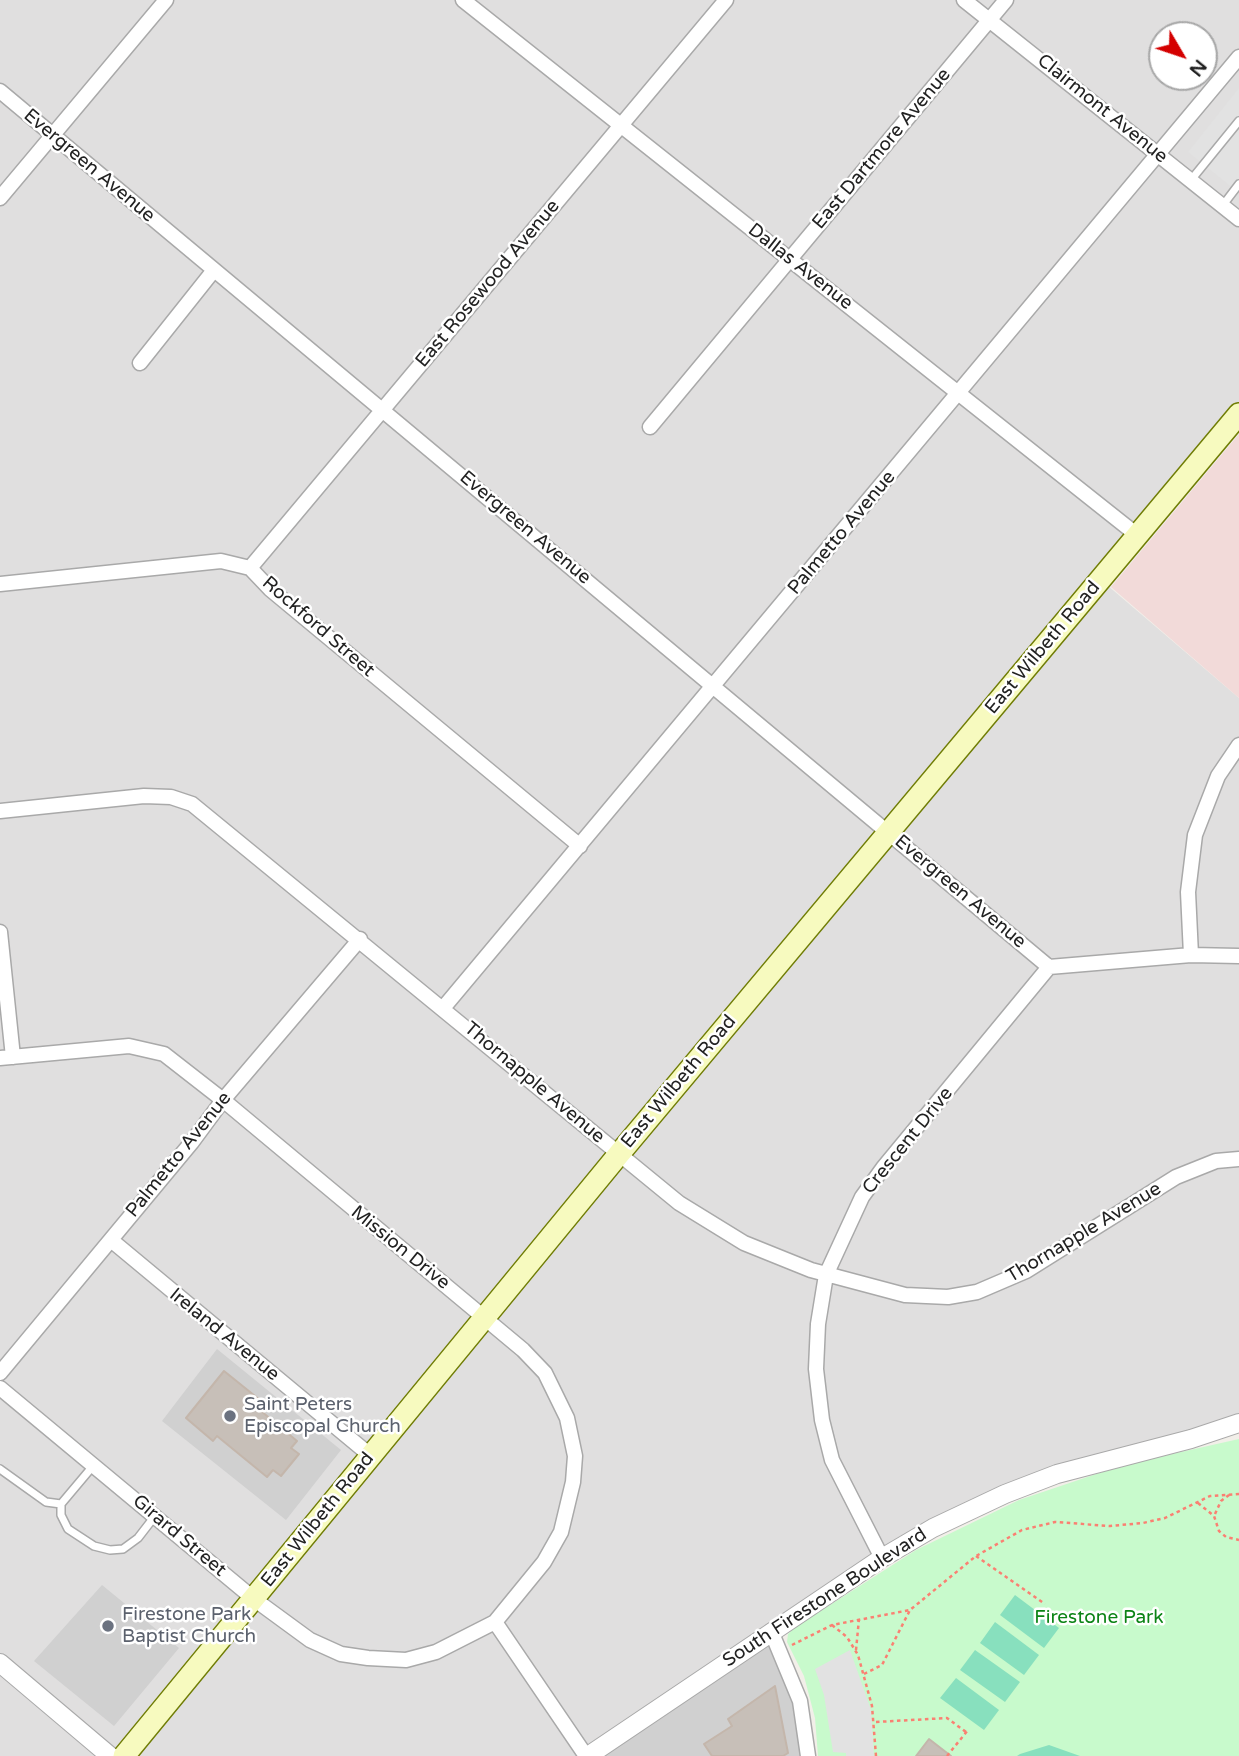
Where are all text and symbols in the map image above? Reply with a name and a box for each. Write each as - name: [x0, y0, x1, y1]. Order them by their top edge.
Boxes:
- north arrow: [1148, 21, 1218, 91]
- street label: Clairmont Avenue: [1032, 49, 1172, 169]
- text: N: [1184, 55, 1211, 81]
- street label: East Dartmore Avenue: [808, 64, 956, 234]
- street label: Evergreen Avenue: [19, 104, 159, 228]
- street label: East Rosewood Avenue: [411, 196, 565, 372]
- street label: Dallas Avenue: [743, 219, 857, 315]
- street label: Evergreen Avenue: [455, 466, 595, 590]
- street label: Palmetto Avenue: [784, 466, 900, 600]
- street label: Rockford Street: [257, 572, 379, 682]
- street label: East Wilbeth Road: [981, 577, 1105, 719]
- street label: Evergreen Avenue: [890, 830, 1030, 954]
- street label: East Wilbeth Road: [617, 1011, 741, 1153]
- street label: Thornapple Avenue: [459, 1018, 609, 1148]
- street label: Crescent Drive: [858, 1083, 958, 1199]
- street label: Palmetto Avenue: [121, 1088, 237, 1222]
- street label: Thornapple Avenue: [1002, 1178, 1166, 1288]
- street label: Mission Drive: [346, 1201, 454, 1295]
- street label: Ireland Avenue: [164, 1284, 284, 1386]
- place label: Saint Peters Episcopal Church: [244, 1394, 401, 1438]
- marker: Saint Peters Episcopal Church: [222, 1408, 238, 1424]
- street label: East Wilbeth Road: [257, 1448, 379, 1592]
- street label: Girard Street: [128, 1490, 230, 1582]
- street label: South Firestone Boulevard: [719, 1523, 931, 1673]
- place label: Firestone Park Baptist Church: [122, 1604, 256, 1648]
- park label: Firestone Park: [1034, 1607, 1164, 1629]
- marker: Firestone Park Baptist Church: [100, 1618, 116, 1634]

